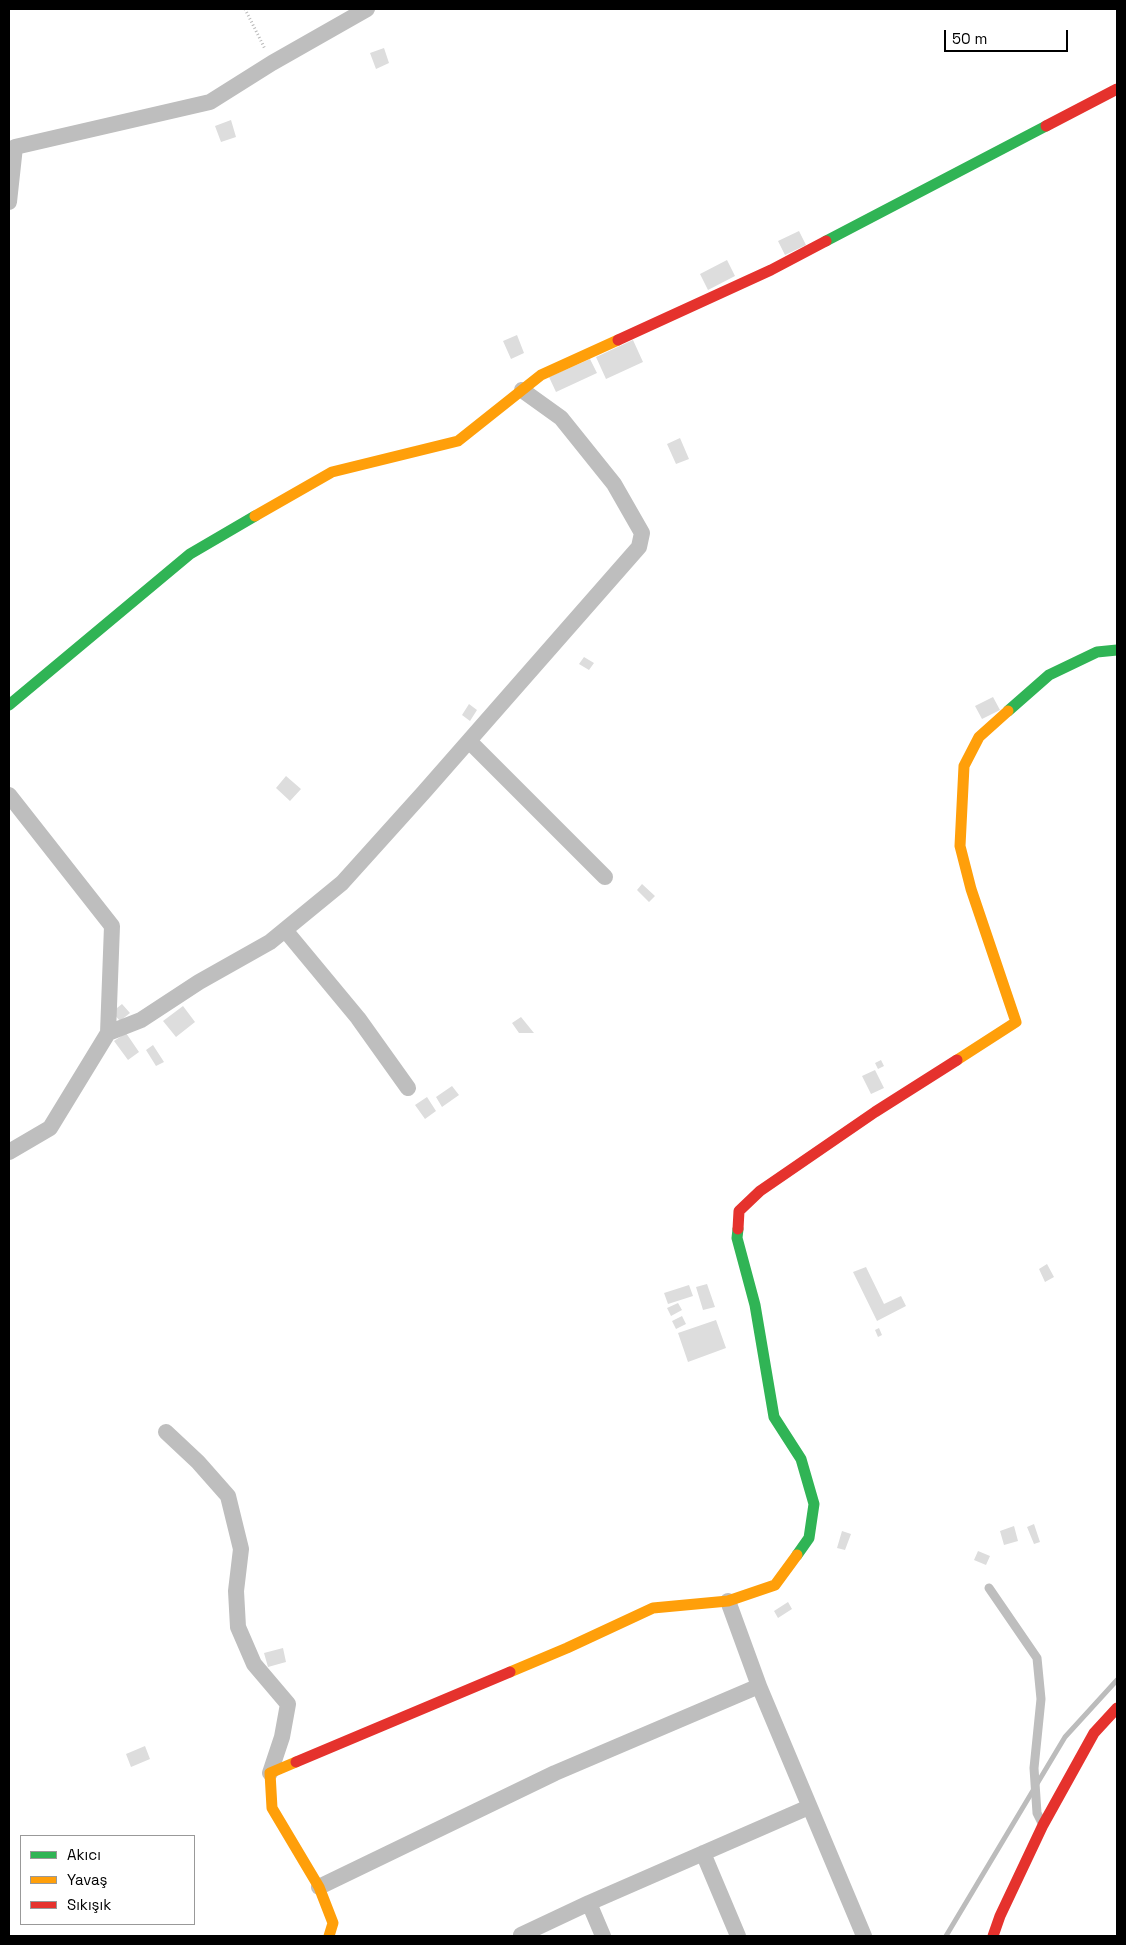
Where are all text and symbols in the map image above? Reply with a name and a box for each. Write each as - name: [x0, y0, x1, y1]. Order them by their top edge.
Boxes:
- scale bar: [946, 20, 1070, 52]
- text: 50 m: [952, 29, 987, 48]
- legend: [20, 1835, 195, 1925]
- text: Akıcı: [67, 1845, 101, 1864]
- text: Yavaş: [67, 1870, 107, 1889]
- text: Sıkışık: [67, 1895, 111, 1914]

